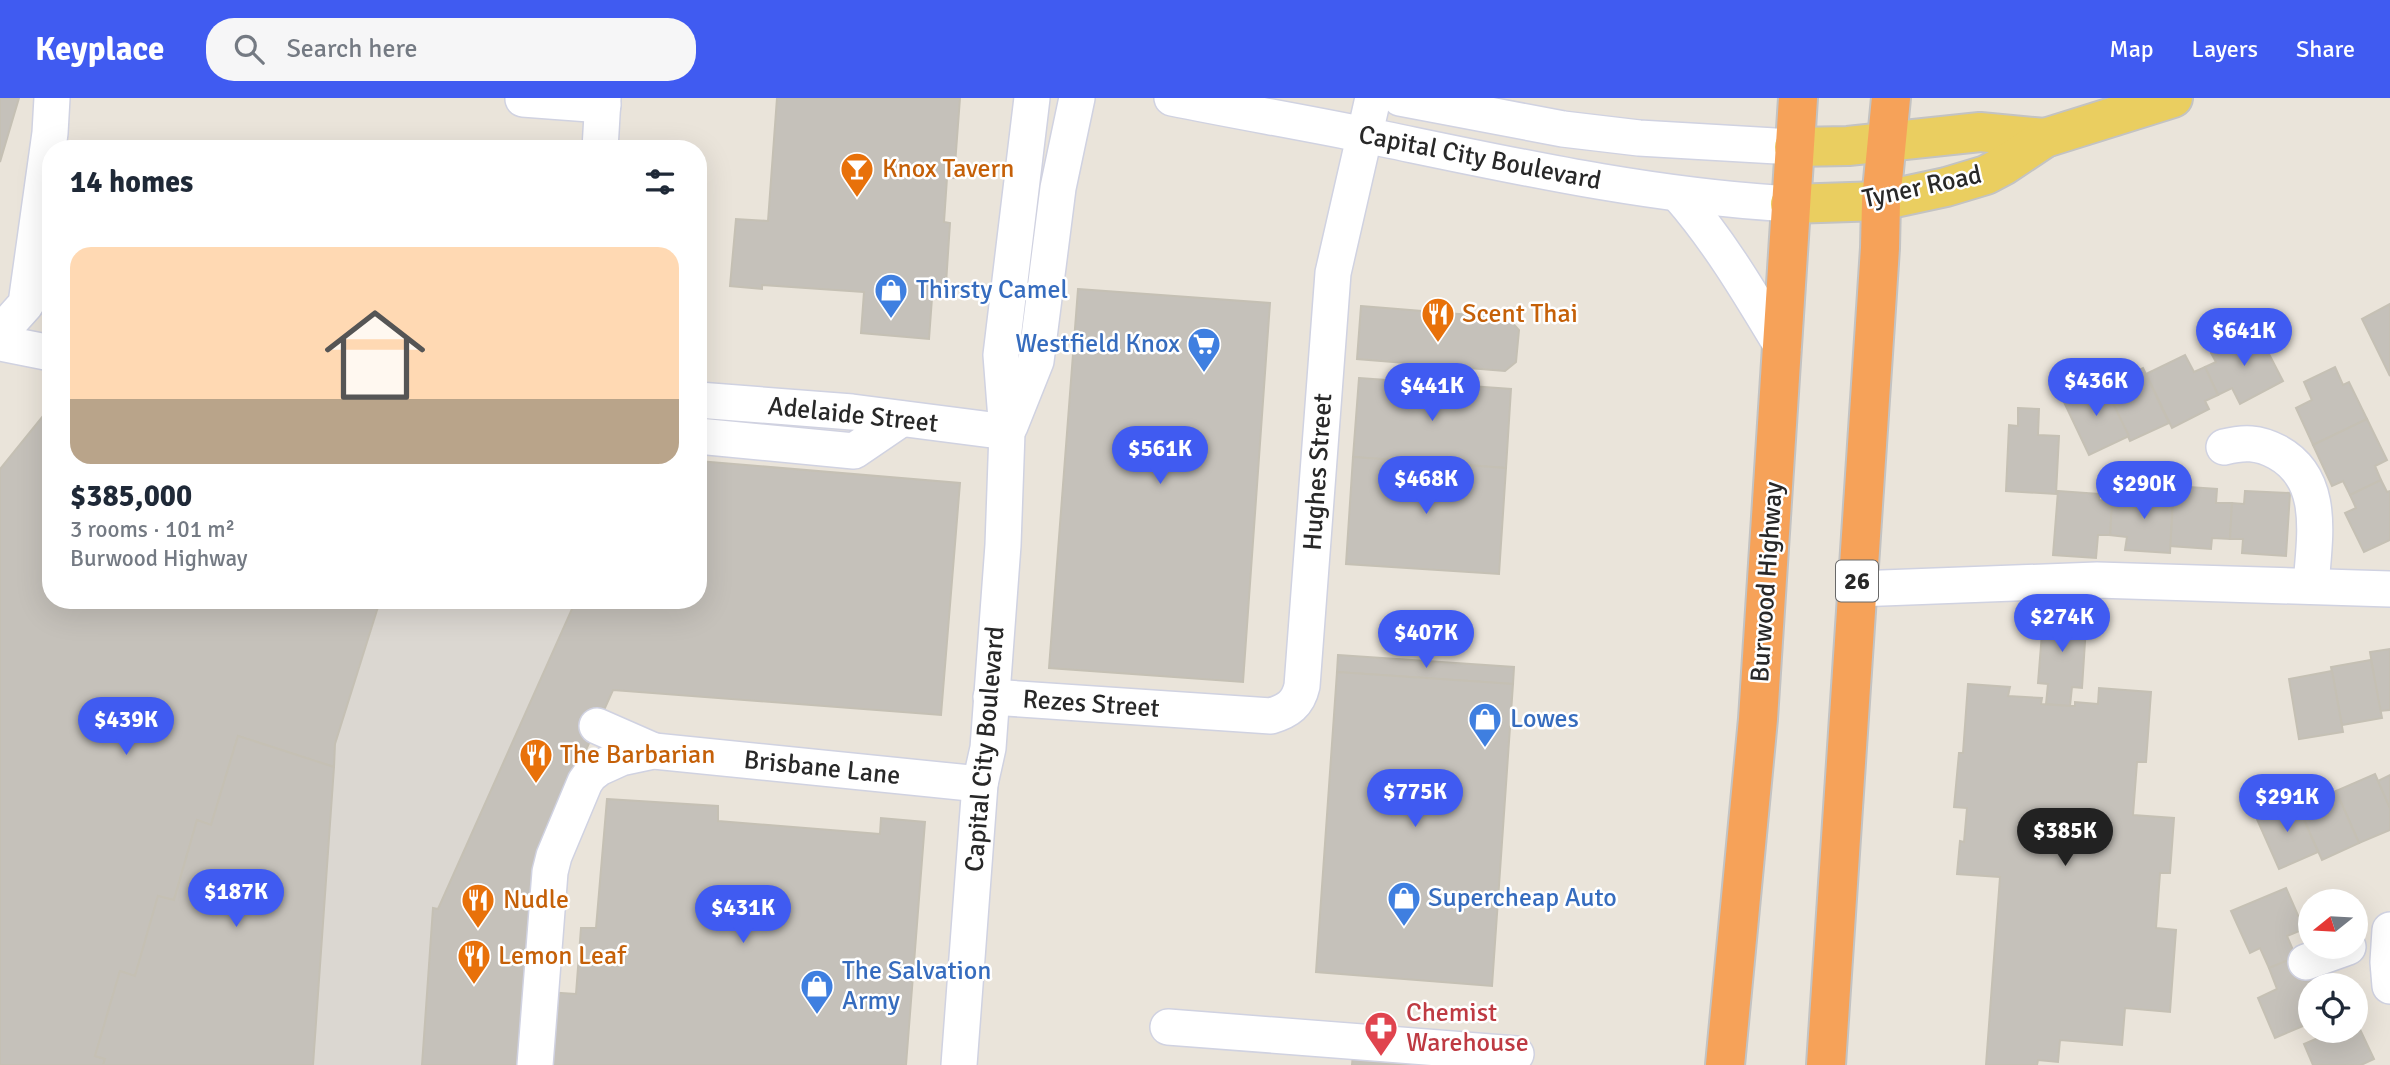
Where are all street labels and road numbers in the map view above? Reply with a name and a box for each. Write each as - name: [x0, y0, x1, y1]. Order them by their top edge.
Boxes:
- street label: Capital City Boulevard: [1356, 119, 1604, 197]
- street label: Tyner Road: [1859, 159, 1985, 215]
- street label: Adelaide Street: [766, 390, 940, 440]
- street label: Hughes Street: [1297, 392, 1339, 552]
- street label: Burwood Highway: [1744, 481, 1790, 683]
- road number: 26: [1836, 560, 1878, 602]
- street label: Capital City Boulevard: [958, 625, 1012, 873]
- street label: Rezes Street: [1021, 683, 1161, 725]
- street label: Brisbane Lane: [742, 744, 902, 792]

